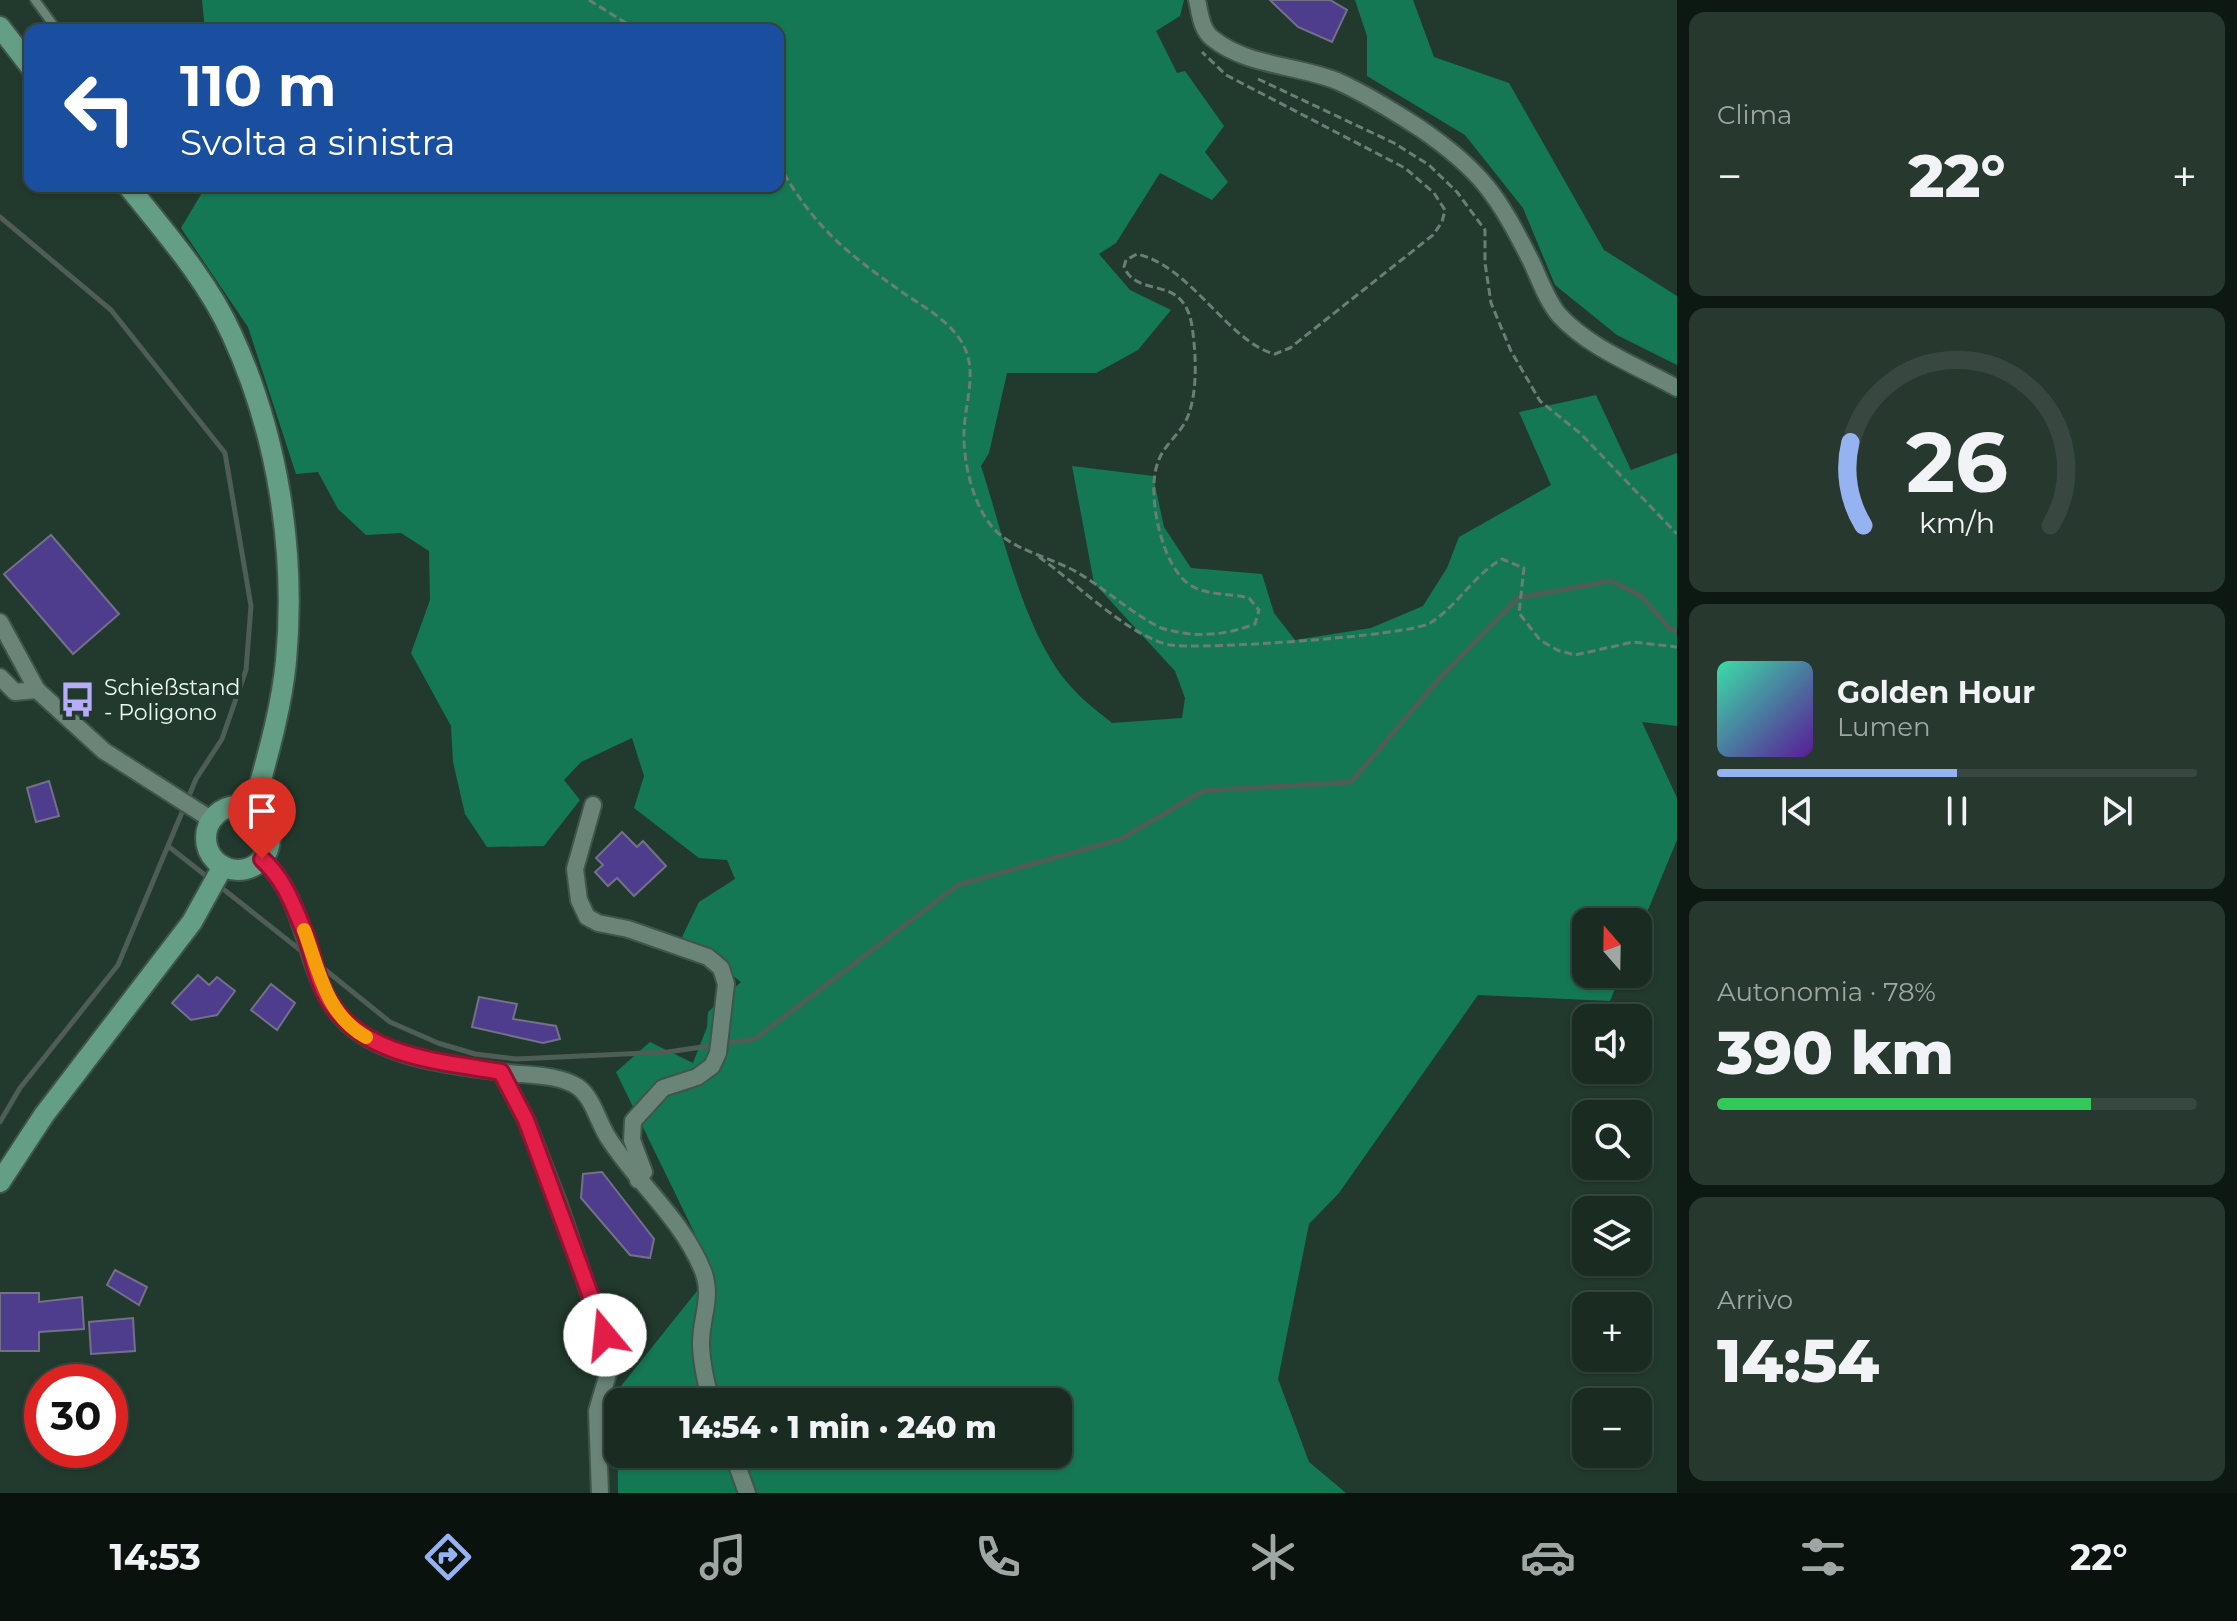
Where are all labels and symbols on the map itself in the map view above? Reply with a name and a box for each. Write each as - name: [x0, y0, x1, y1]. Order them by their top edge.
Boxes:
- place label: Schießstand - Poligono: [104, 674, 241, 726]
- bus stop icon: Schießstand - Poligono: [59, 681, 97, 719]
- pin: [228, 777, 296, 859]
- north arrow: [1572, 908, 1652, 988]
- position arrow: [563, 1293, 647, 1377]
- speed limit sign: 30: [24, 1364, 128, 1468]

